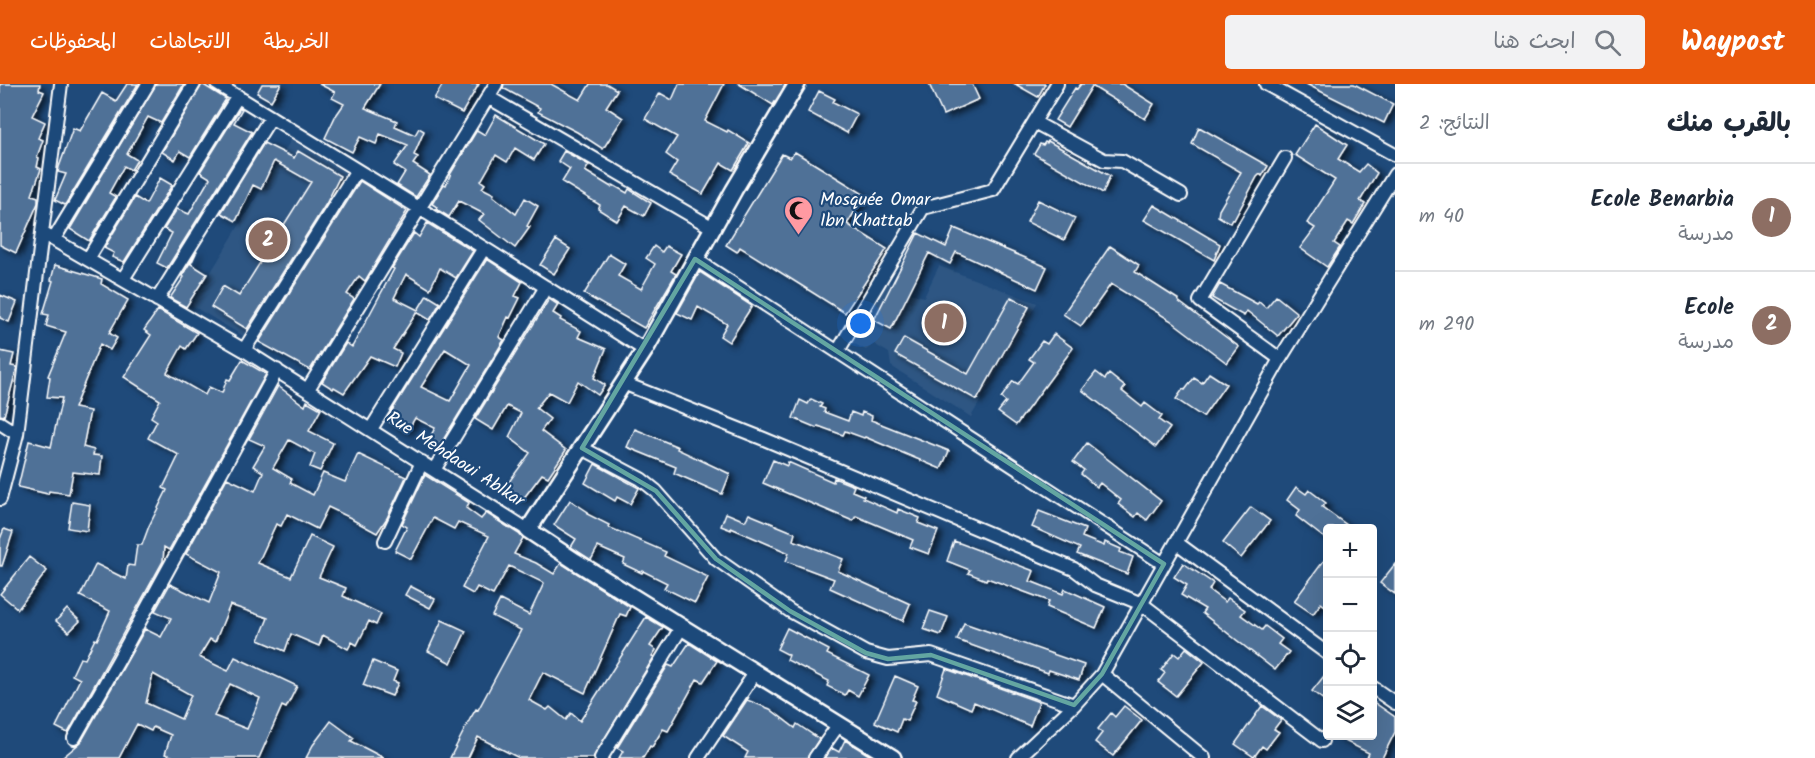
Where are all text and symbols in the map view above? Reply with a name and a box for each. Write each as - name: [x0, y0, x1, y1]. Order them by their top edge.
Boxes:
- search box: [1225, 15, 1645, 69]
- text: Waypost: [1681, 20, 1785, 65]
- text: ابحث هنا: [1493, 25, 1576, 60]
- text: المحفوظات: [30, 26, 116, 59]
- text: الاتجاهات: [149, 26, 231, 59]
- text: الخريطة: [264, 26, 329, 59]
- icon: search: [1591, 26, 1624, 59]
- text: بالقرب منك: [1667, 103, 1791, 145]
- text: النتائج: 2: [1419, 108, 1490, 140]
- text: Ecole Benarbia: [1591, 183, 1734, 218]
- place label: Mosquée Omar Ibn Khattab: [820, 186, 931, 236]
- mosque icon: Mosquée Omar Ibn Khattab: [783, 194, 815, 236]
- text: 40 m: [1419, 201, 1464, 233]
- text: 1: [1768, 201, 1775, 233]
- pin: 2: [248, 218, 288, 262]
- text: مدرسة: [1678, 219, 1734, 251]
- text: Ecole: [1684, 291, 1734, 326]
- pin: 1: [924, 300, 964, 346]
- your location: [846, 309, 875, 338]
- text: 290 m: [1419, 309, 1474, 341]
- text: 2: [1766, 309, 1777, 341]
- text: مدرسة: [1678, 327, 1734, 359]
- street label: Rue Mehdaoui Ablkar: [380, 404, 531, 516]
- map controls: [1323, 524, 1377, 740]
- button: +: [1323, 524, 1377, 578]
- button: −: [1323, 578, 1377, 632]
- button: locate: [1323, 632, 1377, 686]
- button: layers: [1323, 686, 1377, 740]

